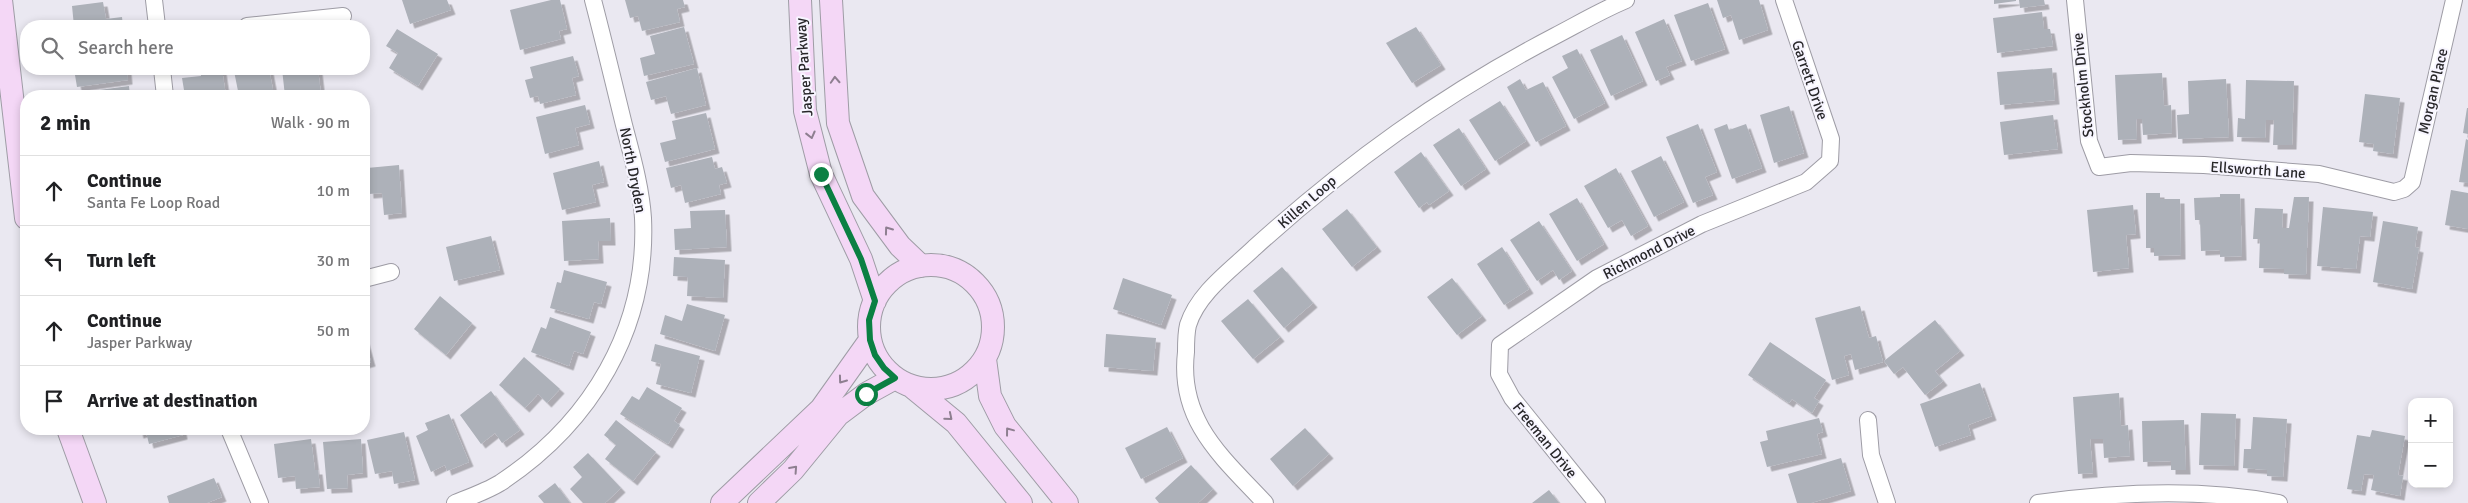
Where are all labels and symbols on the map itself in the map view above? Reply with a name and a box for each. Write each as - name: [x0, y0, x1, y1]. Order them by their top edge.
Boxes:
- street label: Jasper Parkway: [792, 17, 816, 117]
- street label: Stockholm Drive: [2069, 32, 2097, 138]
- street label: Garrett Drive: [1788, 38, 1832, 122]
- street label: Morgan Place: [2414, 46, 2452, 136]
- one-way arrow: [830, 76, 841, 84]
- street label: North Dryden: [616, 126, 650, 214]
- one-way arrow: [805, 131, 816, 140]
- street label: Ellsworth Lane: [2210, 158, 2306, 182]
- route end: [810, 163, 833, 186]
- street label: Killen Loop: [1274, 172, 1340, 232]
- street label: Richmond Drive: [1600, 221, 1698, 283]
- one-way arrow: [885, 226, 894, 236]
- one-way arrow: [839, 374, 848, 384]
- route start: [855, 383, 878, 406]
- street label: Freeman Drive: [1509, 398, 1581, 482]
- one-way arrow: [943, 411, 952, 420]
- one-way arrow: [1006, 427, 1015, 437]
- one-way arrow: [788, 465, 797, 474]

